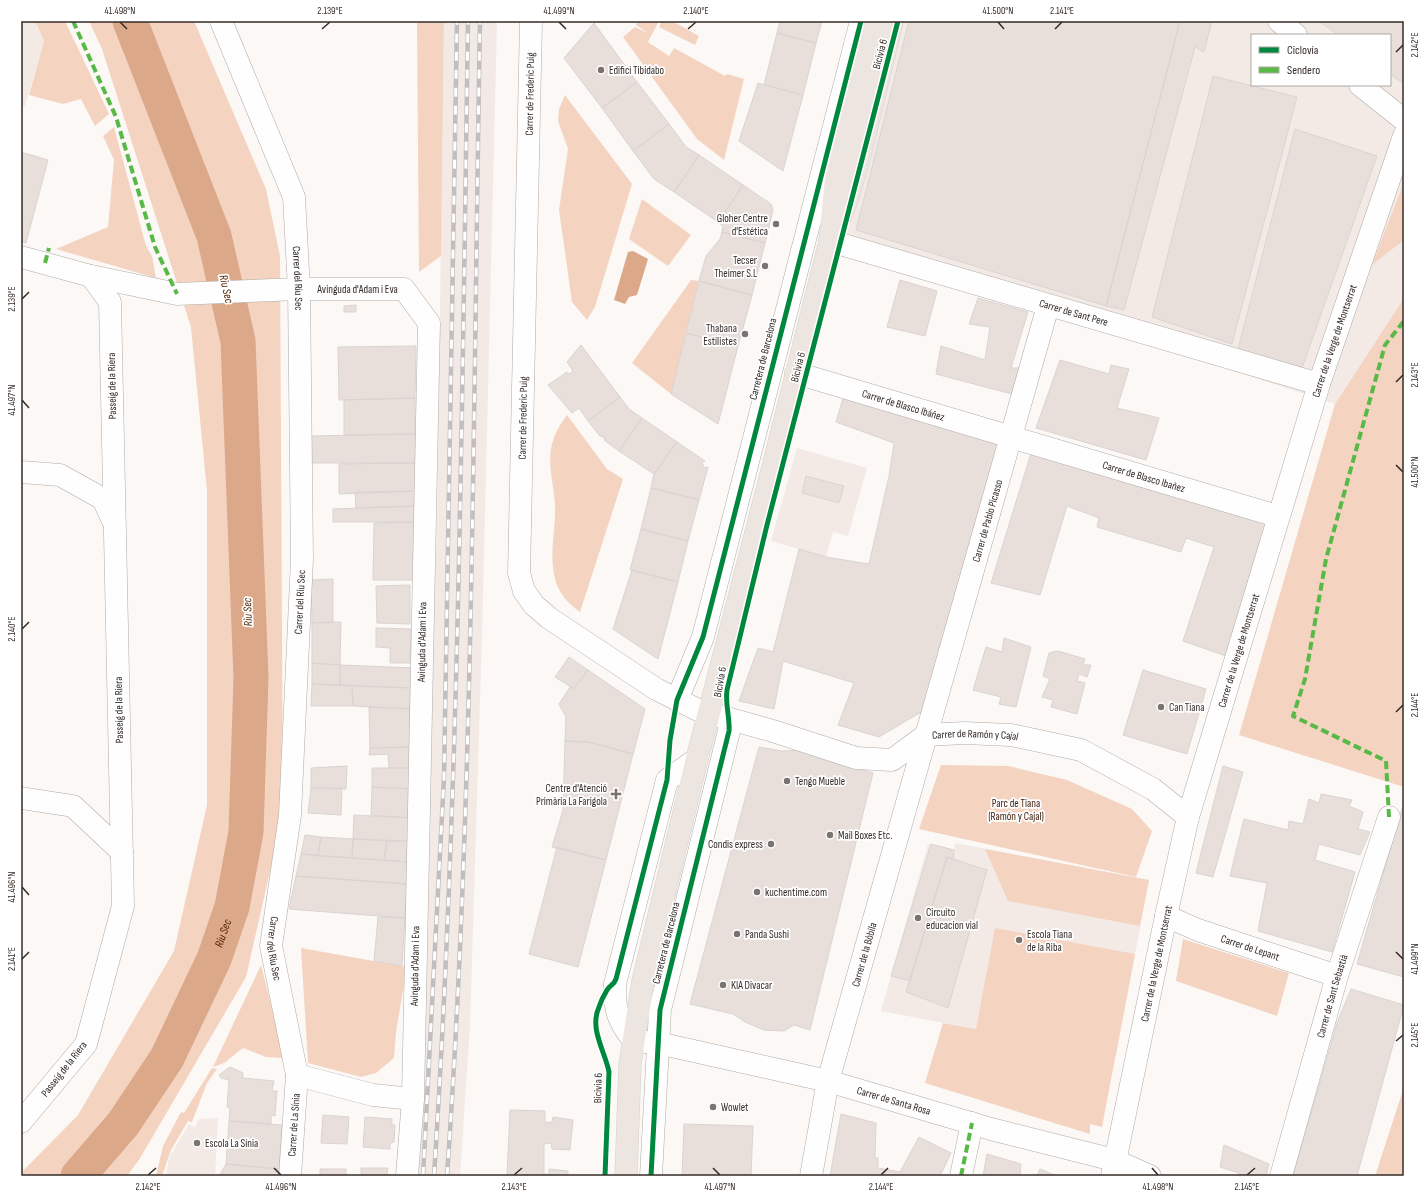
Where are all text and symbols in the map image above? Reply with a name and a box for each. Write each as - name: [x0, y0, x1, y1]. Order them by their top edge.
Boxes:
- text: 41.498°N: [105, 5, 135, 17]
- text: 2.139°E: [317, 5, 343, 17]
- text: 41.499°N: [544, 5, 575, 17]
- text: 2.140°E: [683, 5, 709, 17]
- text: 41.500°N: [983, 5, 1013, 17]
- text: 2.141°E: [1050, 5, 1074, 17]
- text: 2.142°E: [1409, 32, 1421, 58]
- legend: [1251, 34, 1391, 86]
- street label: Bicivia 6: [870, 37, 890, 70]
- text: Ciclovía: [1287, 43, 1319, 58]
- street label: Carrer de Frederic Puig: [523, 52, 537, 136]
- text: Sendero: [1287, 63, 1320, 78]
- place label: Edifici Tibidabo: [609, 64, 665, 77]
- marker: Edifici Tibidabo: [596, 65, 606, 75]
- place label: Gloher Centre d'Estética: [717, 212, 768, 238]
- marker: Gloher Centre d'Estética: [771, 219, 781, 229]
- street label: Carrer del Riu Sec: [290, 246, 306, 311]
- place label: Tecser Theimer S.L: [714, 254, 757, 280]
- marker: Tecser Theimer S.L: [760, 261, 770, 271]
- water label: Riu Sec: [215, 273, 237, 305]
- street label: Carrer de la Verge de Montserrat: [1309, 282, 1359, 399]
- street label: Avinguda d'Adam i Eva: [316, 283, 398, 296]
- text: 2.139°E: [6, 286, 18, 312]
- street label: Carrer de Sant Pere: [1038, 296, 1110, 329]
- street label: Carretera de Barcelona: [747, 317, 779, 401]
- place label: Thabana Estilistes: [703, 322, 737, 348]
- marker: Thabana Estilistes: [740, 329, 750, 339]
- street label: Bicivia 6: [788, 350, 808, 383]
- street label: Passeig de la Riera: [105, 353, 119, 419]
- text: 2.143°E: [1409, 362, 1421, 388]
- street label: Carrer de Frederic Puig: [516, 376, 530, 460]
- text: 41.497°N: [6, 385, 18, 415]
- street label: Carrer de Blasco Ibáñez: [860, 386, 946, 423]
- text: 41.500°N: [1409, 457, 1421, 487]
- street label: Carrer de Blasco Ibañez: [1101, 458, 1187, 495]
- street label: Carrer de Pablo Picasso: [969, 478, 1005, 563]
- street label: Carrer del Riu Sec: [292, 569, 308, 635]
- street label: Carrer de la Verge de Montserrat: [1215, 591, 1262, 709]
- water label: Riu Sec: [240, 597, 256, 627]
- street label: Avinguda d'Adam i Eva: [415, 602, 429, 683]
- text: 2.140°E: [6, 616, 18, 642]
- street label: Bicivia 6: [711, 666, 729, 698]
- street label: Passeig de la Riera: [112, 677, 126, 743]
- text: 2.144°E: [1409, 693, 1421, 717]
- place label: Can Tiana: [1169, 701, 1205, 714]
- marker: Can Tiana: [1156, 702, 1166, 712]
- street label: Carrer de Ramón y Cajal: [932, 726, 1020, 743]
- place label: Tengo Mueble: [795, 775, 845, 788]
- marker: Tengo Mueble: [782, 776, 792, 786]
- place label: Centre d'Atenció Primària La Farigola: [536, 782, 607, 808]
- marker: Centre d'Atenció Primària La Farigola: [610, 788, 622, 800]
- park label: Parc de Tiana (Ramón y Cajal): [988, 797, 1044, 823]
- place label: Mail Boxes Etc.: [838, 829, 893, 842]
- marker: Mail Boxes Etc.: [825, 830, 835, 840]
- place label: Condis express: [708, 838, 763, 851]
- marker: Condis express: [766, 839, 776, 849]
- text: 41.496°N: [6, 872, 18, 902]
- place label: kuchentime.com: [765, 886, 827, 899]
- marker: kuchentime.com: [752, 887, 762, 897]
- street label: Carretera de Barcelona: [650, 901, 682, 985]
- street label: Carrer de la Verge de Montserrat: [1138, 904, 1175, 1023]
- place label: Circuito educacion vial: [926, 906, 978, 932]
- marker: Circuito educacion vial: [913, 913, 923, 923]
- street label: Carrer del Riu Sec: [265, 916, 284, 982]
- water label: Riu Sec: [211, 917, 235, 949]
- street label: Carrer de la Bòbila: [849, 921, 879, 988]
- street label: Avinguda d'Adam i Eva: [408, 926, 422, 1007]
- place label: Panda Sushi: [745, 928, 789, 941]
- place label: Escola Tiana de la Riba: [1027, 928, 1072, 954]
- marker: Panda Sushi: [732, 929, 742, 939]
- street label: Carrer de Lepant: [1219, 932, 1282, 963]
- marker: Escola Tiana de la Riba: [1014, 935, 1024, 945]
- text: 41.499°N: [1409, 944, 1421, 975]
- text: 2.141°E: [6, 947, 18, 971]
- street label: Carrer de Sant Sebastià: [1314, 953, 1350, 1039]
- place label: KIA Divacar: [731, 979, 772, 992]
- marker: KIA Divacar: [718, 980, 728, 990]
- text: 2.145°E: [1409, 1023, 1421, 1047]
- street label: Passeig de la Riera: [38, 1039, 90, 1099]
- street label: Bicivia 6: [591, 1072, 605, 1103]
- street label: Carrer de Santa Rosa: [855, 1083, 932, 1117]
- street label: Carrer de La Sínia: [285, 1093, 303, 1157]
- place label: Wowlet: [721, 1101, 749, 1114]
- marker: Wowlet: [708, 1102, 718, 1112]
- place label: Escola La Sínia: [205, 1137, 258, 1150]
- marker: Escola La Sínia: [192, 1138, 202, 1148]
- text: 2.142°E: [135, 1181, 161, 1193]
- text: 41.496°N: [266, 1181, 296, 1193]
- text: 2.143°E: [501, 1181, 527, 1193]
- text: 41.497°N: [705, 1181, 735, 1193]
- text: 2.144°E: [869, 1181, 893, 1193]
- text: 41.498°N: [1143, 1181, 1173, 1193]
- text: 2.145°E: [1235, 1181, 1259, 1193]

